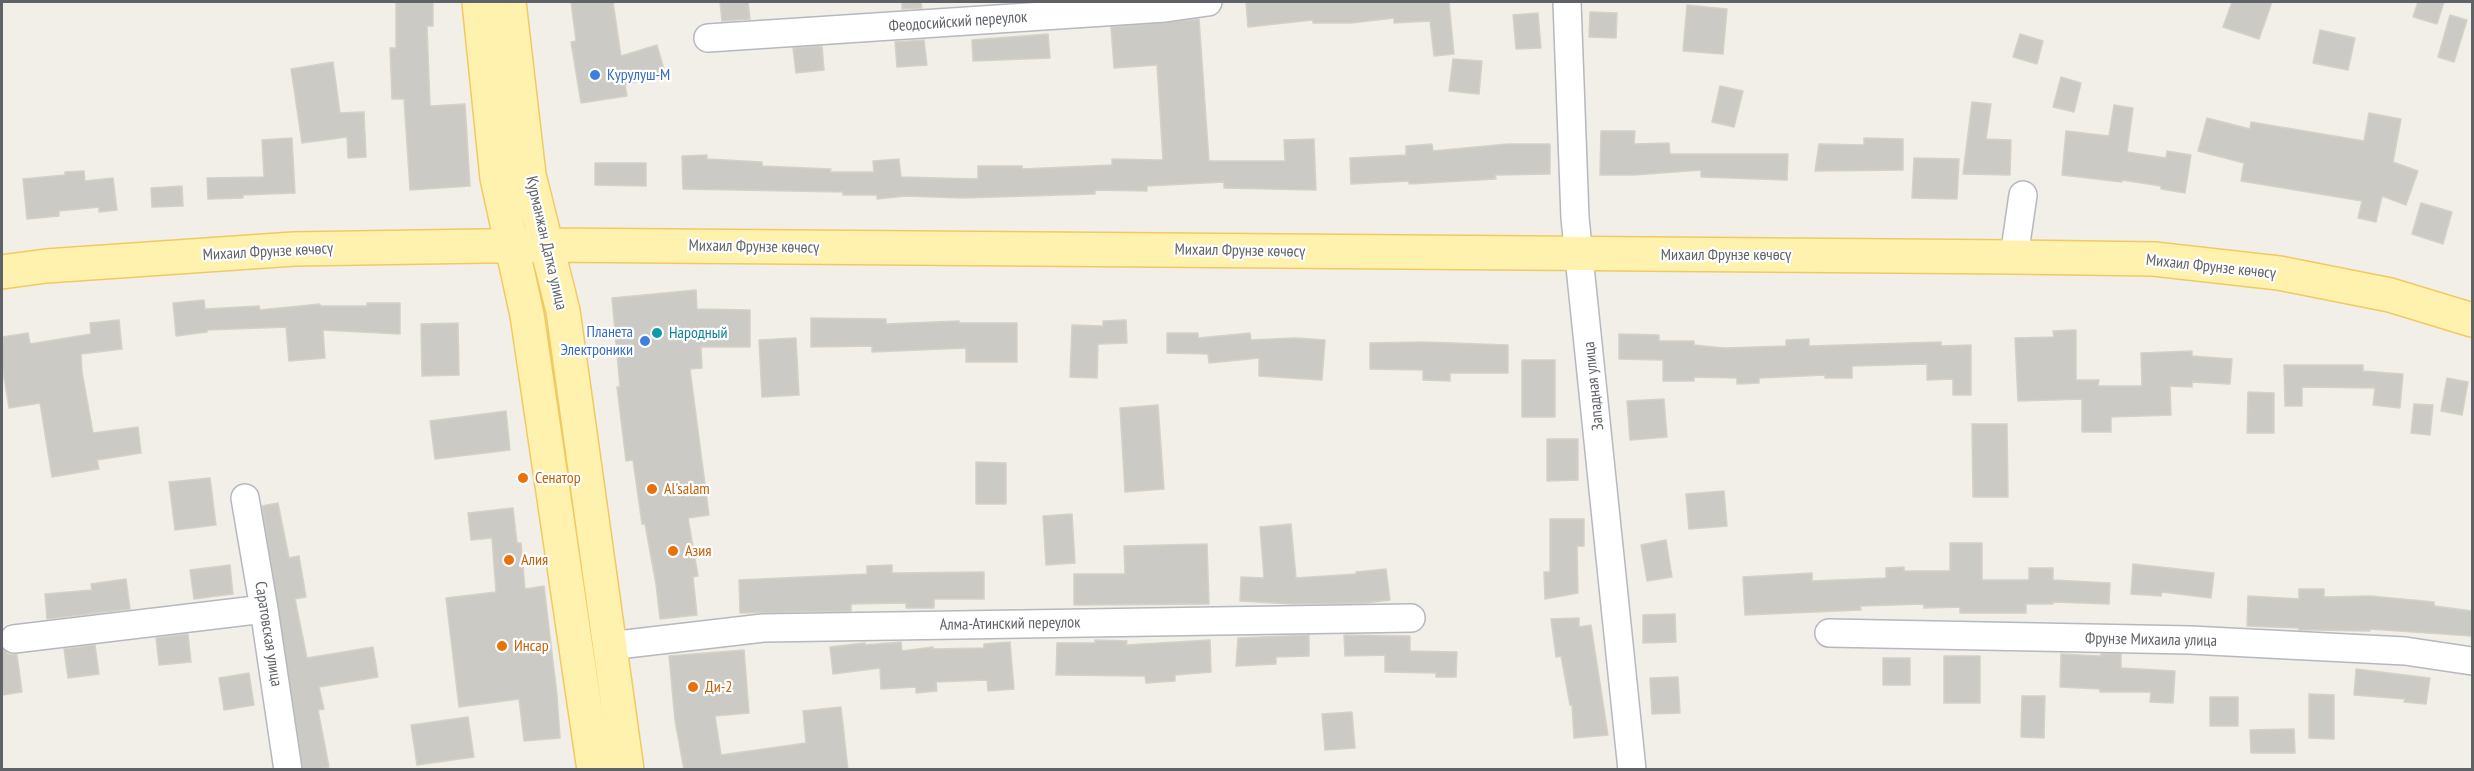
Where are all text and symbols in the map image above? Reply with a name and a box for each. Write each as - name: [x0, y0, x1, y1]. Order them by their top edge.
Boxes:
- street label: Феодосийский переулок: [888, 8, 1028, 36]
- place label: Курулуш-М: [607, 65, 670, 85]
- marker: Курулуш-М: [588, 68, 602, 82]
- street label: Курманжан Датка улица: [521, 174, 571, 312]
- street label: Михаил Фрунзе көчөсү: [689, 236, 819, 258]
- street label: Михаил Фрунзе көчөсү: [202, 239, 334, 265]
- street label: Михаил Фрунзе көчөсү: [1175, 240, 1305, 262]
- street label: Михаил Фрунзе көчөсү: [1661, 245, 1791, 265]
- street label: Михаил Фрунзе көчөсү: [2145, 251, 2277, 283]
- place label: Планета Электроники: [560, 322, 633, 360]
- place label: Народный: [669, 323, 727, 343]
- marker: Народный: [650, 326, 664, 340]
- marker: Планета Электроники: [638, 334, 652, 348]
- street label: Западная улица: [1580, 341, 1608, 431]
- place label: Сенатор: [535, 468, 581, 488]
- marker: Сенатор: [516, 471, 530, 485]
- place label: Al'salam: [664, 479, 710, 499]
- marker: Al'salam: [645, 482, 659, 496]
- place label: Азия: [685, 541, 711, 561]
- marker: Азия: [666, 544, 680, 558]
- place label: Алия: [521, 550, 548, 570]
- marker: Алия: [502, 553, 516, 567]
- street label: Саратовская улица: [250, 580, 286, 688]
- street label: Алма-Атинский переулок: [939, 613, 1081, 635]
- street label: Фрунзе Михаила улица: [2085, 629, 2217, 651]
- place label: Инсар: [514, 636, 549, 656]
- marker: Инсар: [495, 639, 509, 653]
- place label: Ди-2: [705, 677, 733, 697]
- marker: Ди-2: [686, 680, 700, 694]

